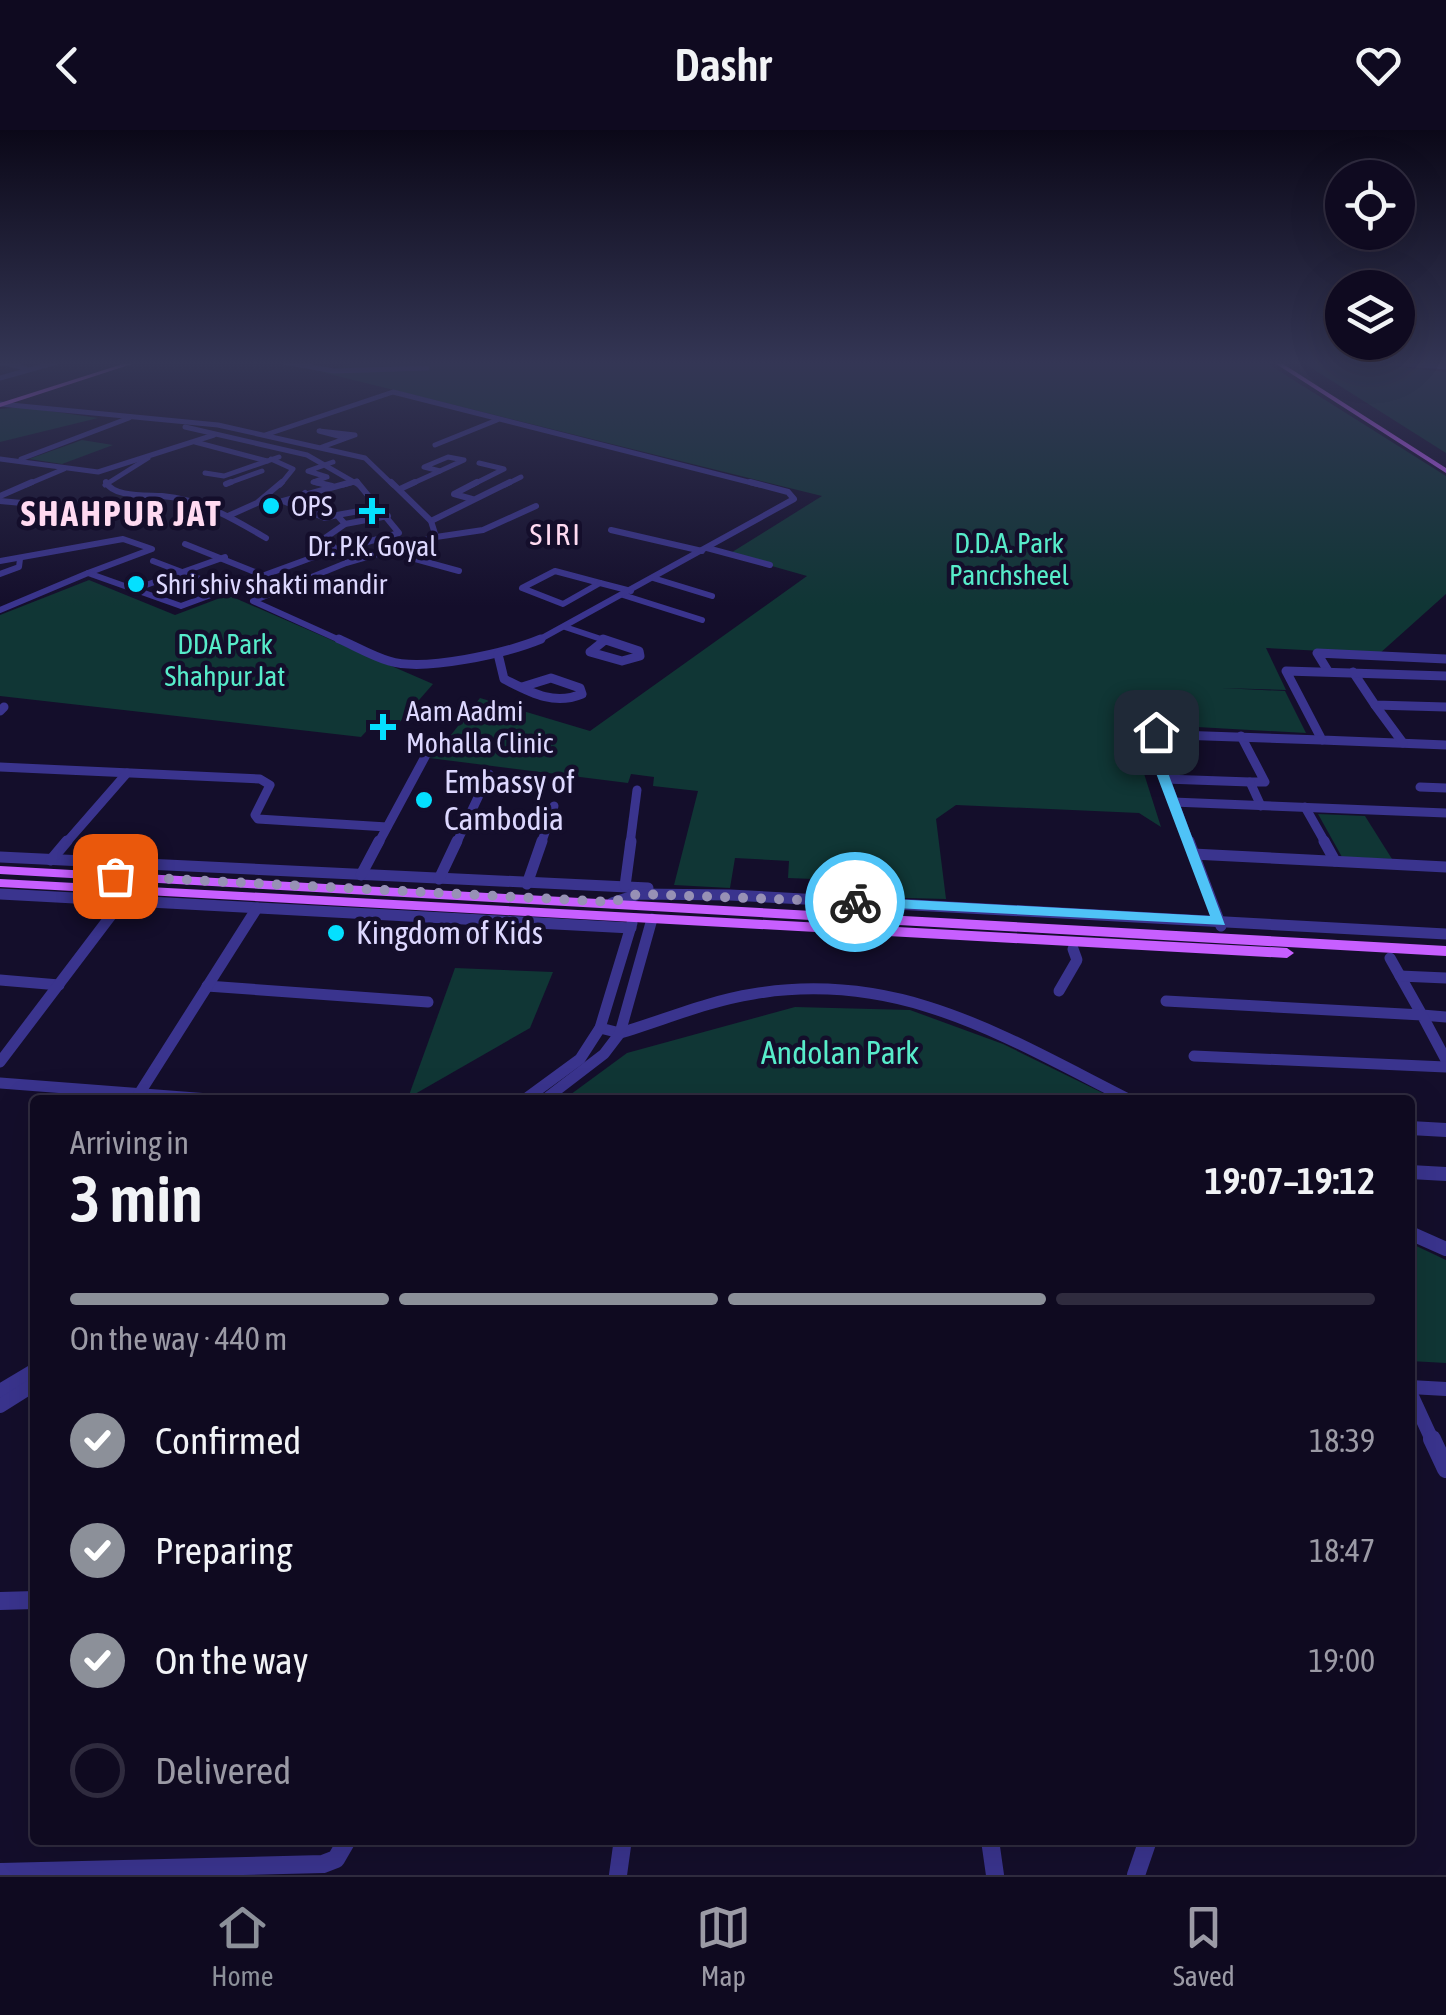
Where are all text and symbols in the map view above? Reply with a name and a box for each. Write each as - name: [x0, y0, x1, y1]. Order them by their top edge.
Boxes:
- icon: back: [40, 38, 95, 93]
- icon: heart: [1351, 38, 1406, 93]
- text: Dashr: [674, 39, 772, 91]
- map controls: [1325, 160, 1415, 360]
- button: locate: [1325, 160, 1415, 250]
- button: layers: [1325, 270, 1415, 360]
- place label: OPS: [291, 490, 333, 522]
- district label: SHAHPUR JAT: [21, 493, 223, 533]
- marker: OPS: [260, 495, 282, 517]
- marker: Dr. P.K. Goyal: [359, 498, 385, 524]
- district label: SIRI: [530, 517, 582, 551]
- park label: D.D.A. Park Panchsheel: [949, 527, 1070, 591]
- place label: Dr. P.K. Goyal: [307, 530, 437, 562]
- place label: Shri shiv shakti mandir: [156, 568, 388, 600]
- marker: Shri shiv shakti mandir: [125, 573, 147, 595]
- park label: DDA Park Shahpur Jat: [165, 628, 285, 692]
- pin: [1114, 690, 1199, 775]
- place label: Aam Aadmi Mohalla Clinic: [406, 695, 554, 759]
- icon: home: [1129, 705, 1184, 760]
- marker: Aam Aadmi Mohalla Clinic: [370, 714, 396, 740]
- place label: Embassy of Cambodia: [444, 763, 575, 837]
- marker: Embassy of Cambodia: [413, 789, 435, 811]
- pin: [73, 834, 158, 919]
- icon: bag: [88, 849, 143, 904]
- courier: [805, 852, 905, 952]
- icon: bike: [828, 875, 883, 930]
- place label: Kingdom of Kids: [356, 914, 543, 951]
- marker: Kingdom of Kids: [325, 922, 347, 944]
- park label: Andolan Park: [761, 1034, 919, 1071]
- text: Arriving in: [70, 1124, 189, 1161]
- text: 19:07–19:12: [1205, 1159, 1375, 1202]
- text: 3 min: [70, 1161, 203, 1236]
- text: On the way · 440 m: [70, 1320, 287, 1357]
- icon: check: [70, 1413, 125, 1468]
- text: Confirmed: [155, 1419, 301, 1462]
- text: 18:39: [1309, 1422, 1375, 1459]
- icon: check: [70, 1523, 125, 1578]
- text: Preparing: [155, 1529, 293, 1572]
- text: 18:47: [1309, 1532, 1375, 1569]
- icon: check: [70, 1633, 125, 1688]
- text: On the way: [155, 1639, 308, 1682]
- text: 19:00: [1309, 1642, 1375, 1679]
- text: Delivered: [155, 1749, 291, 1792]
- tab: Home: [211, 1900, 273, 1992]
- tab: Map: [696, 1900, 751, 1992]
- tab: Saved: [1173, 1900, 1235, 1992]

